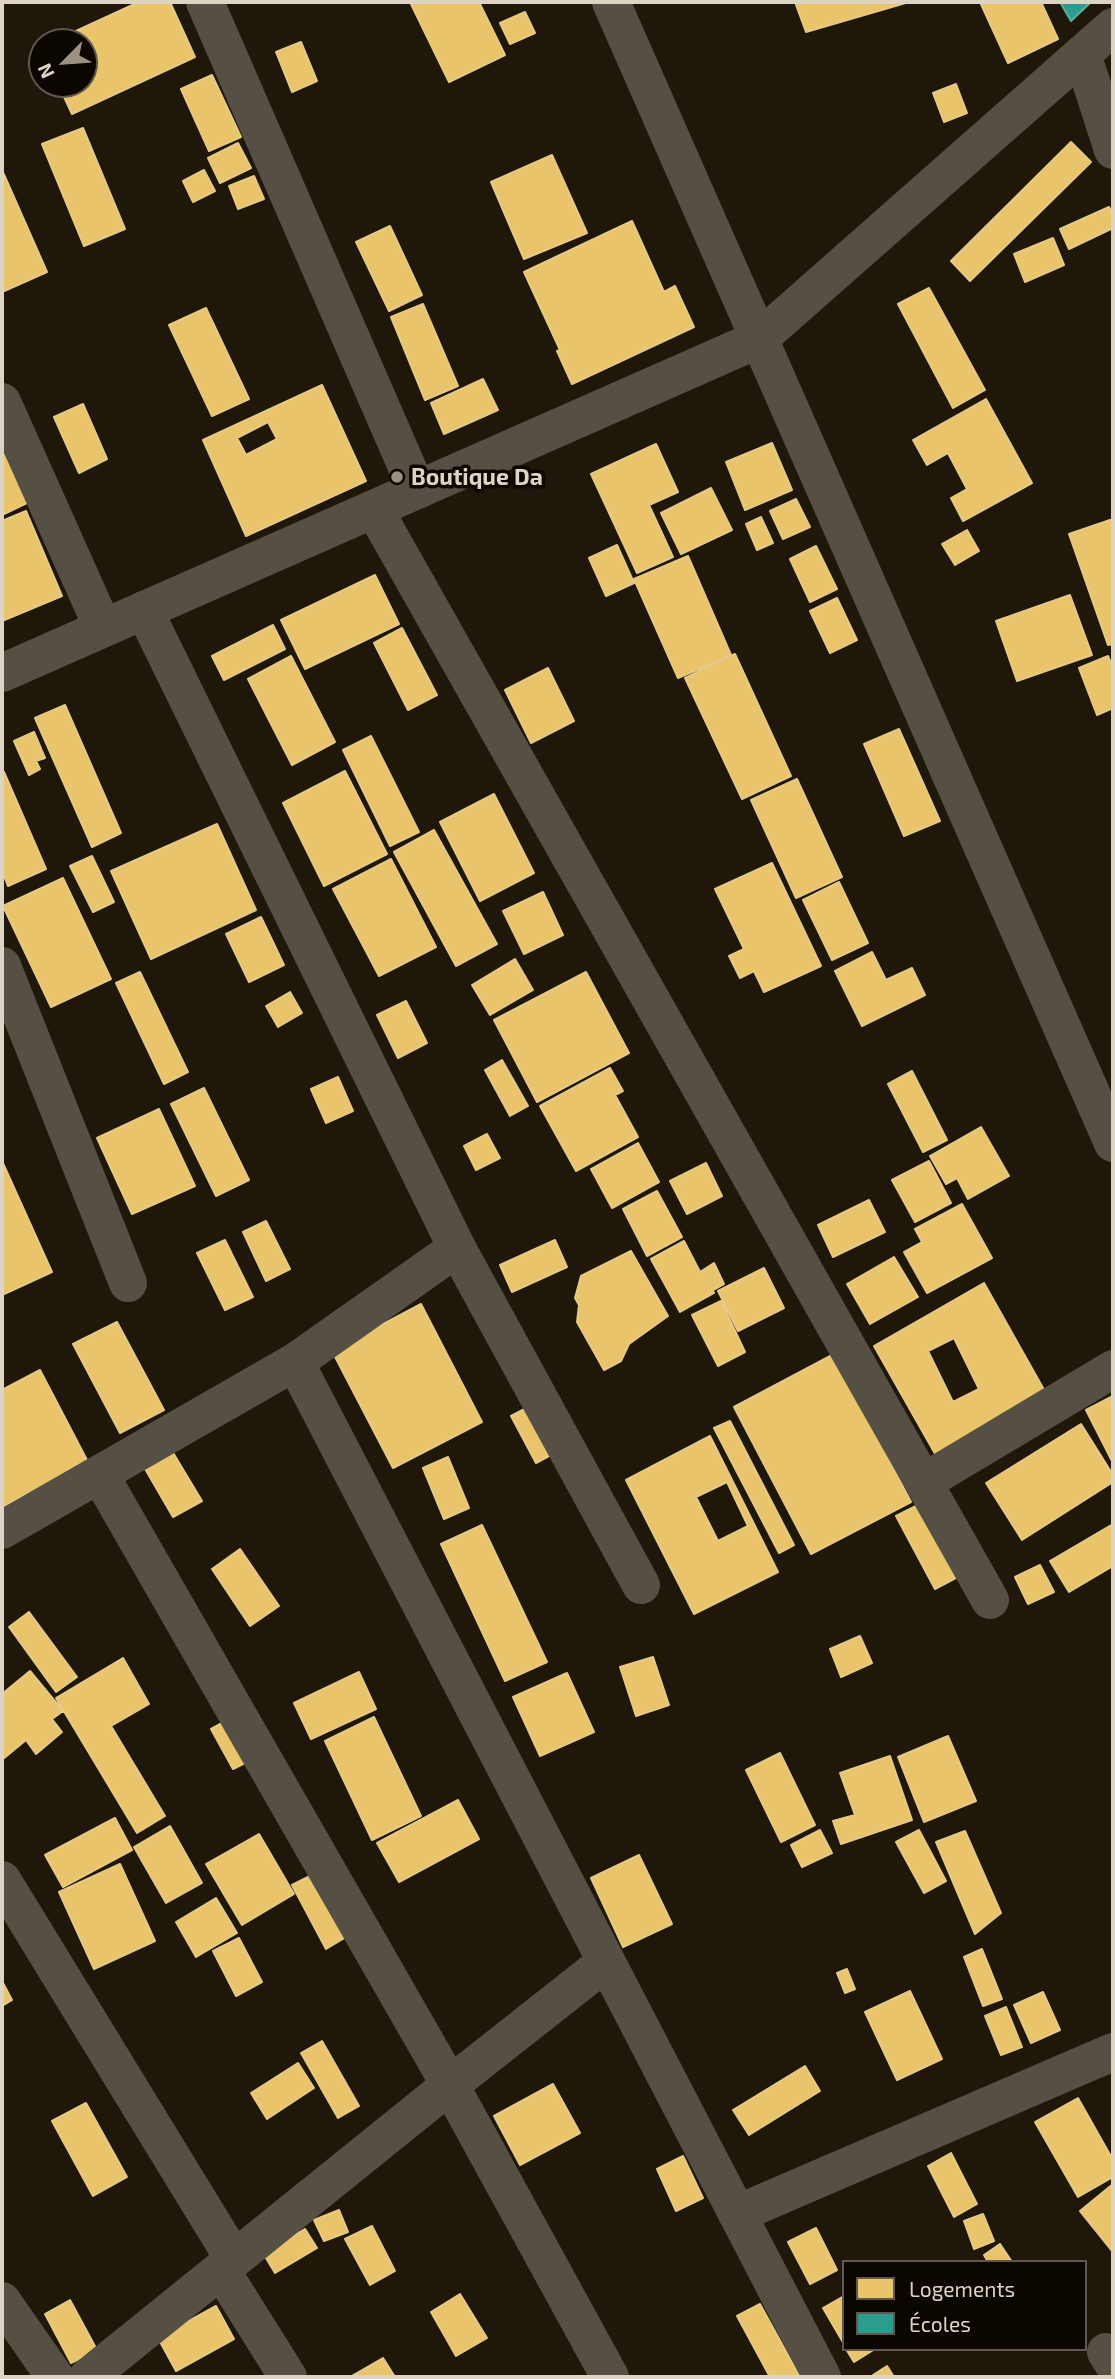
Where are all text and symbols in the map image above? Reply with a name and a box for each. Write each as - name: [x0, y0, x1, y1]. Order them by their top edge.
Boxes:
- north arrow: [28, 28, 98, 98]
- text: N: [32, 60, 59, 82]
- place label: Boutique Da: [411, 463, 543, 491]
- marker: Boutique Da: [389, 469, 405, 485]
- legend: [842, 2260, 1087, 2351]
- text: Logements: [909, 2276, 1015, 2301]
- text: Écoles: [909, 2311, 971, 2336]

